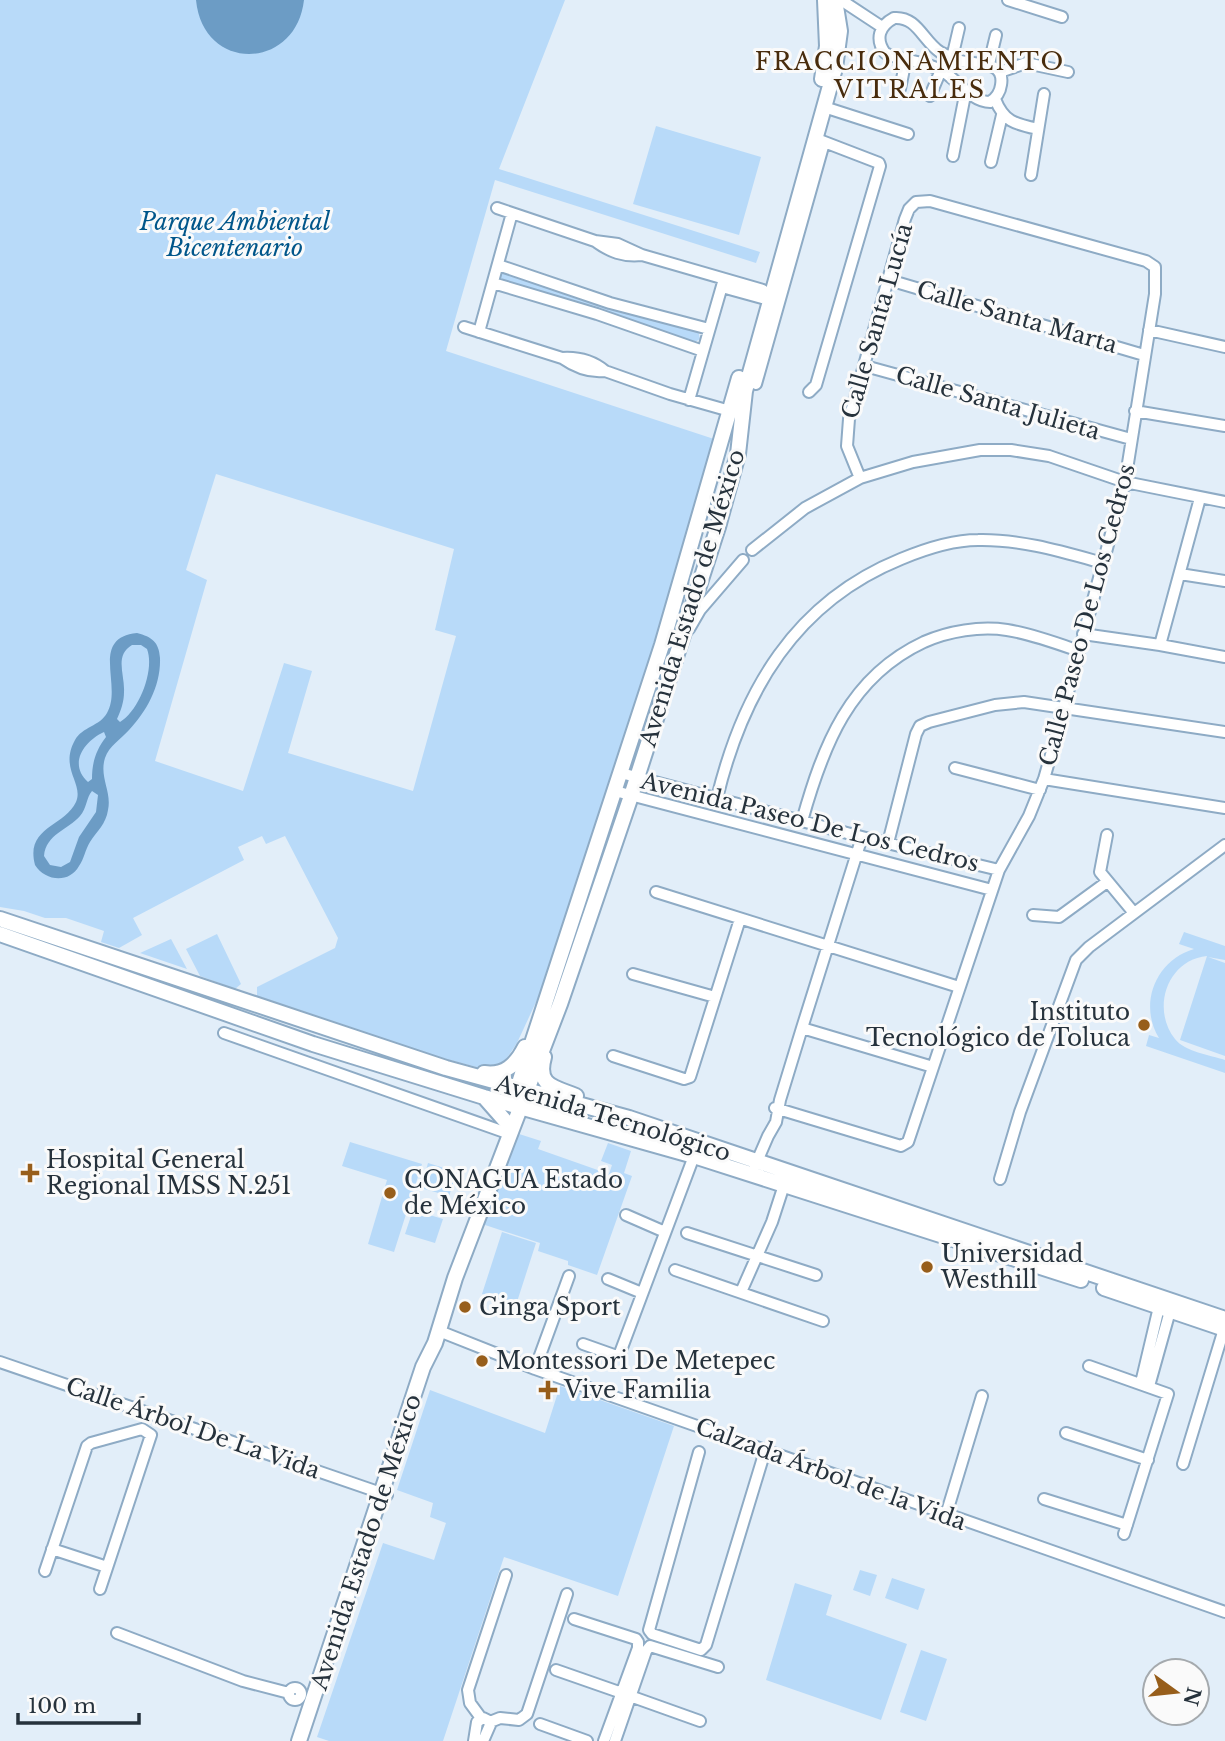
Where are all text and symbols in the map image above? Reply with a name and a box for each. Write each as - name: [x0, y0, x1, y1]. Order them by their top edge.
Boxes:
- district label: FRACCIONAMIENTO VITRALES: [755, 47, 1065, 104]
- park label: Parque Ambiental Bicentenario: [139, 208, 331, 262]
- street label: Calle Santa Lucía: [836, 220, 918, 422]
- street label: Calle Santa Marta: [913, 275, 1121, 359]
- street label: Calle Santa Julieta: [893, 360, 1104, 446]
- street label: Avenida Estado de México: [633, 446, 751, 751]
- street label: Calle Paseo De Los Cedros: [1033, 461, 1141, 769]
- street label: Avenida Paseo De Los Cedros: [637, 766, 982, 878]
- place label: Instituto Tecnológico de Toluca: [866, 998, 1130, 1052]
- marker: Instituto Tecnológico de Toluca: [1136, 1017, 1152, 1033]
- street label: Avenida Tecnológico: [491, 1069, 734, 1167]
- place label: Hospital General Regional IMSS N.251: [46, 1146, 291, 1200]
- marker: Hospital General Regional IMSS N.251: [20, 1163, 40, 1183]
- place label: CONAGUA Estado de México: [404, 1166, 623, 1220]
- marker: CONAGUA Estado de México: [382, 1185, 398, 1201]
- place label: Universidad Westhill: [940, 1240, 1083, 1294]
- marker: Universidad Westhill: [919, 1259, 935, 1275]
- place label: Ginga Sport: [479, 1293, 621, 1321]
- marker: Ginga Sport: [457, 1299, 473, 1315]
- place label: Montessori De Metepec: [496, 1347, 775, 1375]
- marker: Montessori De Metepec: [474, 1353, 490, 1369]
- street label: Calle Árbol De La Vida: [62, 1370, 324, 1485]
- place label: Vive Familia: [563, 1376, 711, 1404]
- marker: Vive Familia: [538, 1380, 558, 1400]
- street label: Avenida Estado de México: [305, 1391, 427, 1694]
- street label: Calzada Árbol de la Vida: [692, 1411, 971, 1536]
- north arrow: [1141, 1657, 1211, 1727]
- scale bar: [18, 1682, 138, 1726]
- text: N: [1178, 1685, 1205, 1708]
- text: 100 m: [28, 1693, 96, 1719]

